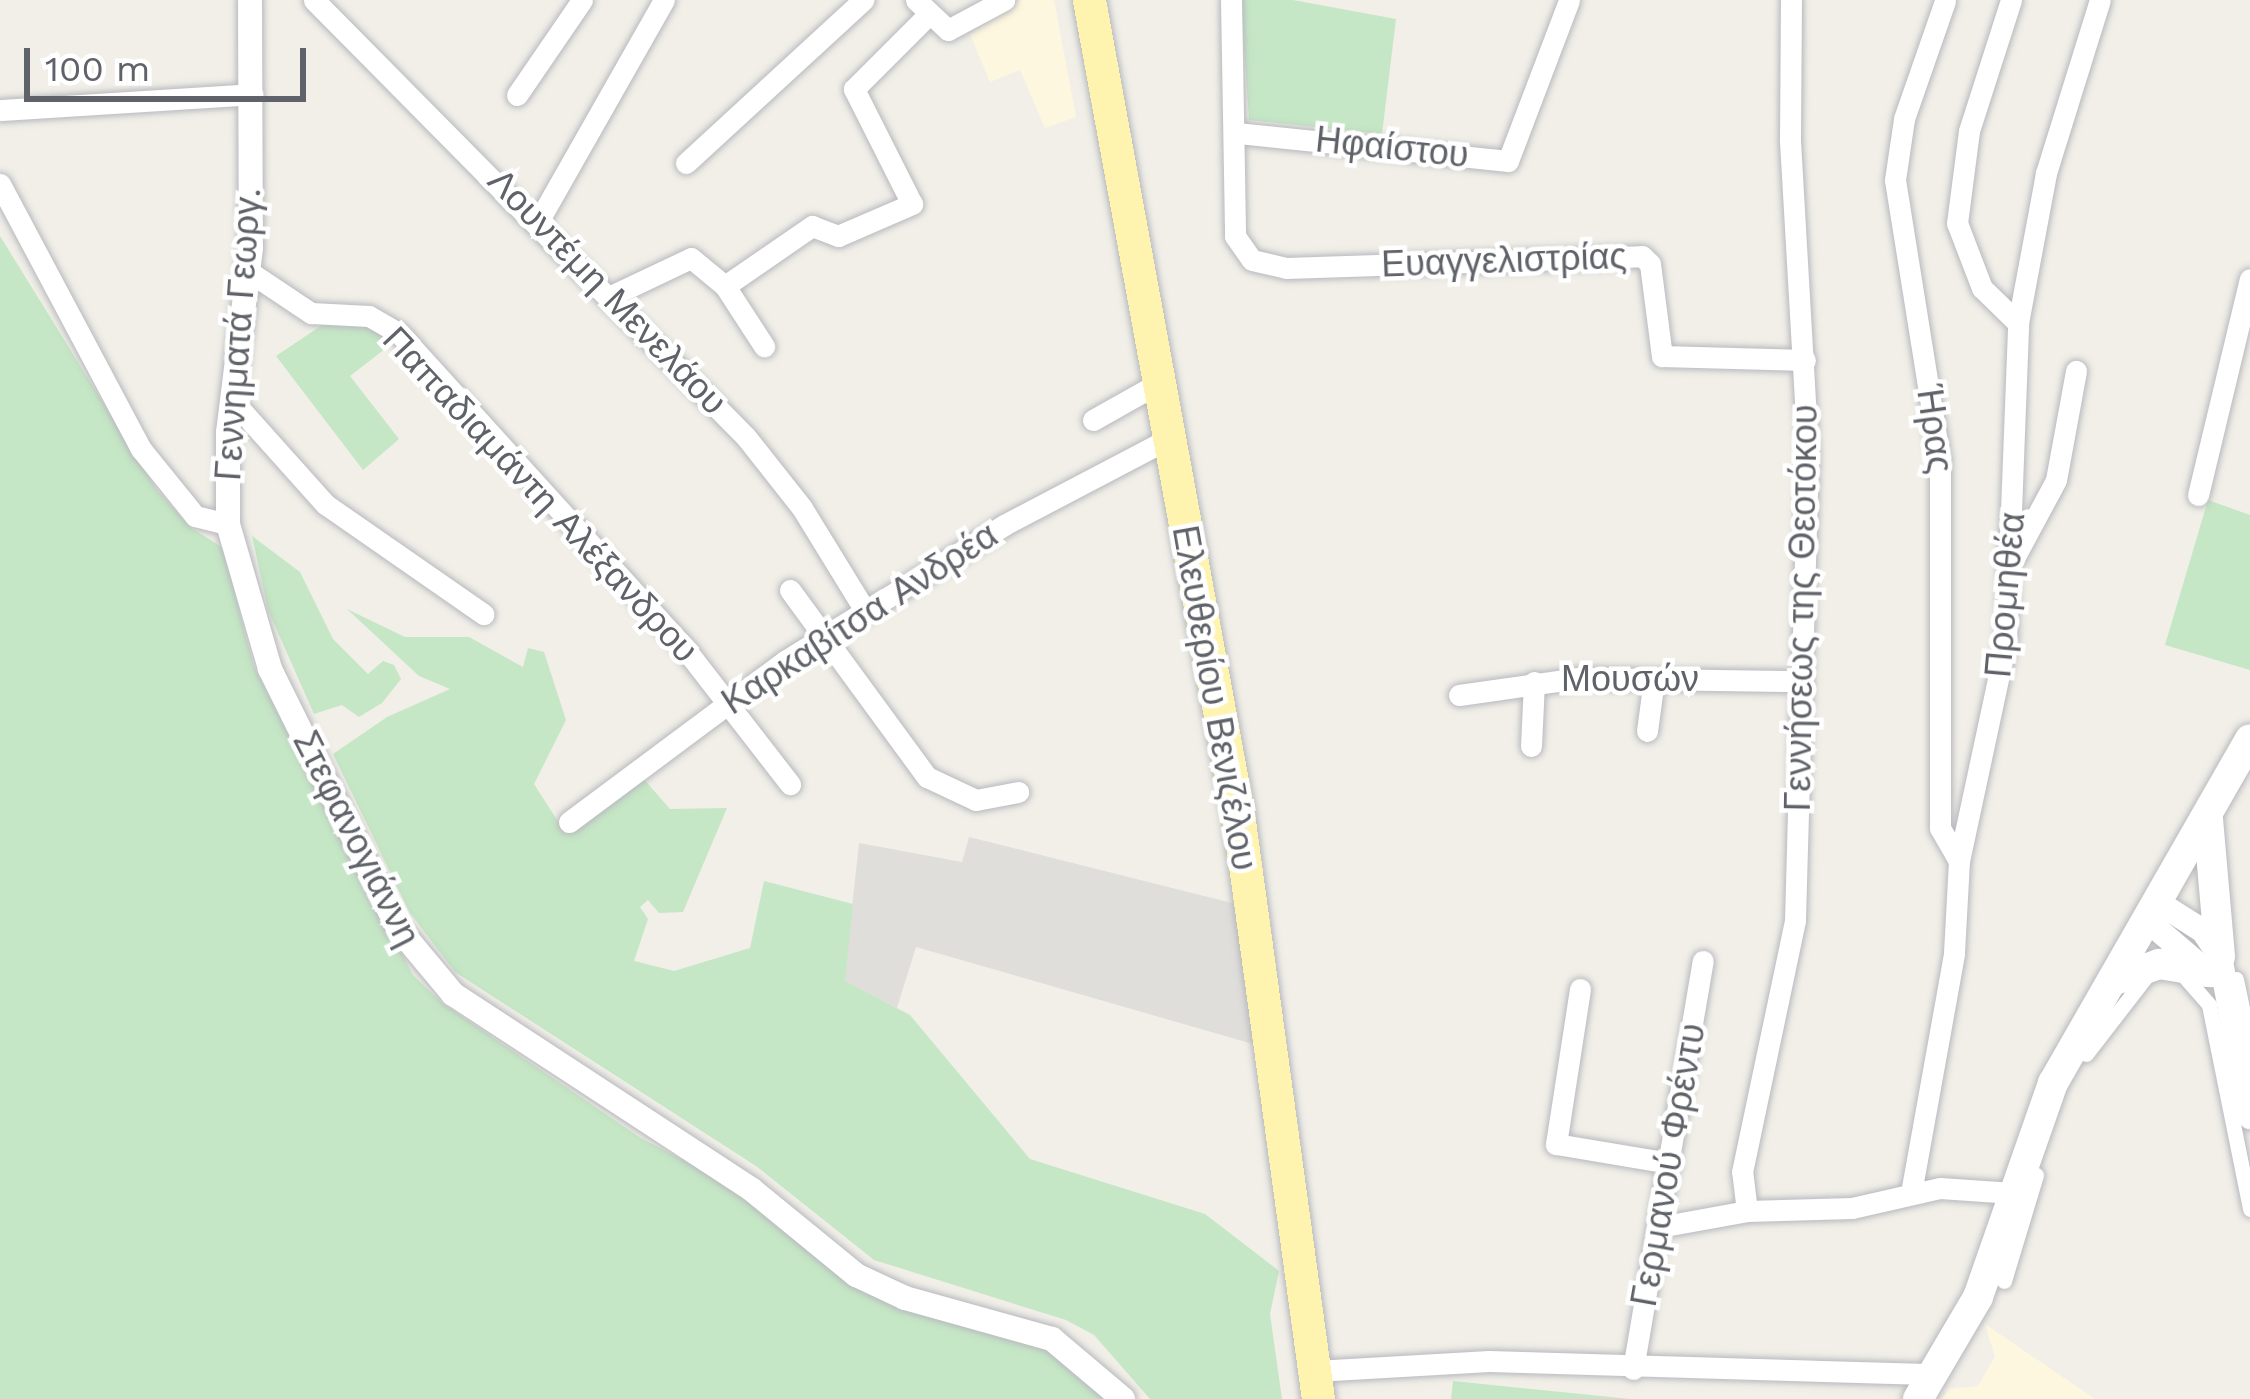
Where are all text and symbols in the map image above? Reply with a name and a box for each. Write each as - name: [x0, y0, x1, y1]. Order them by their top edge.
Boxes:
- scale bar: [30, 24, 312, 98]
- text: 100 m: [45, 48, 150, 90]
- street label: Ηφαίστου: [1313, 118, 1471, 178]
- street label: Λουντέμη Μενελάου: [479, 160, 735, 424]
- street label: Γεννηματά Γεωργ.: [207, 186, 271, 482]
- street label: Ευαγγελιστρίας: [1381, 235, 1627, 287]
- street label: Παπαδιαμάντη Αλέξανδρου: [373, 318, 707, 672]
- street label: Ήρας: [1906, 382, 1962, 476]
- street label: Γεννήσεως της Θεοτόκου: [1777, 404, 1827, 812]
- street label: Προμηθέα: [1977, 511, 2035, 679]
- street label: Καρκαβίτσα Ανδρέα: [714, 514, 1006, 724]
- street label: Ελευθερίου Βενιζέλου: [1162, 522, 1266, 874]
- street label: Μουσών: [1561, 658, 1699, 702]
- street label: Στεφανογιάννη: [283, 724, 429, 954]
- street label: Γερμανού Φρέντυ: [1623, 1020, 1715, 1310]

